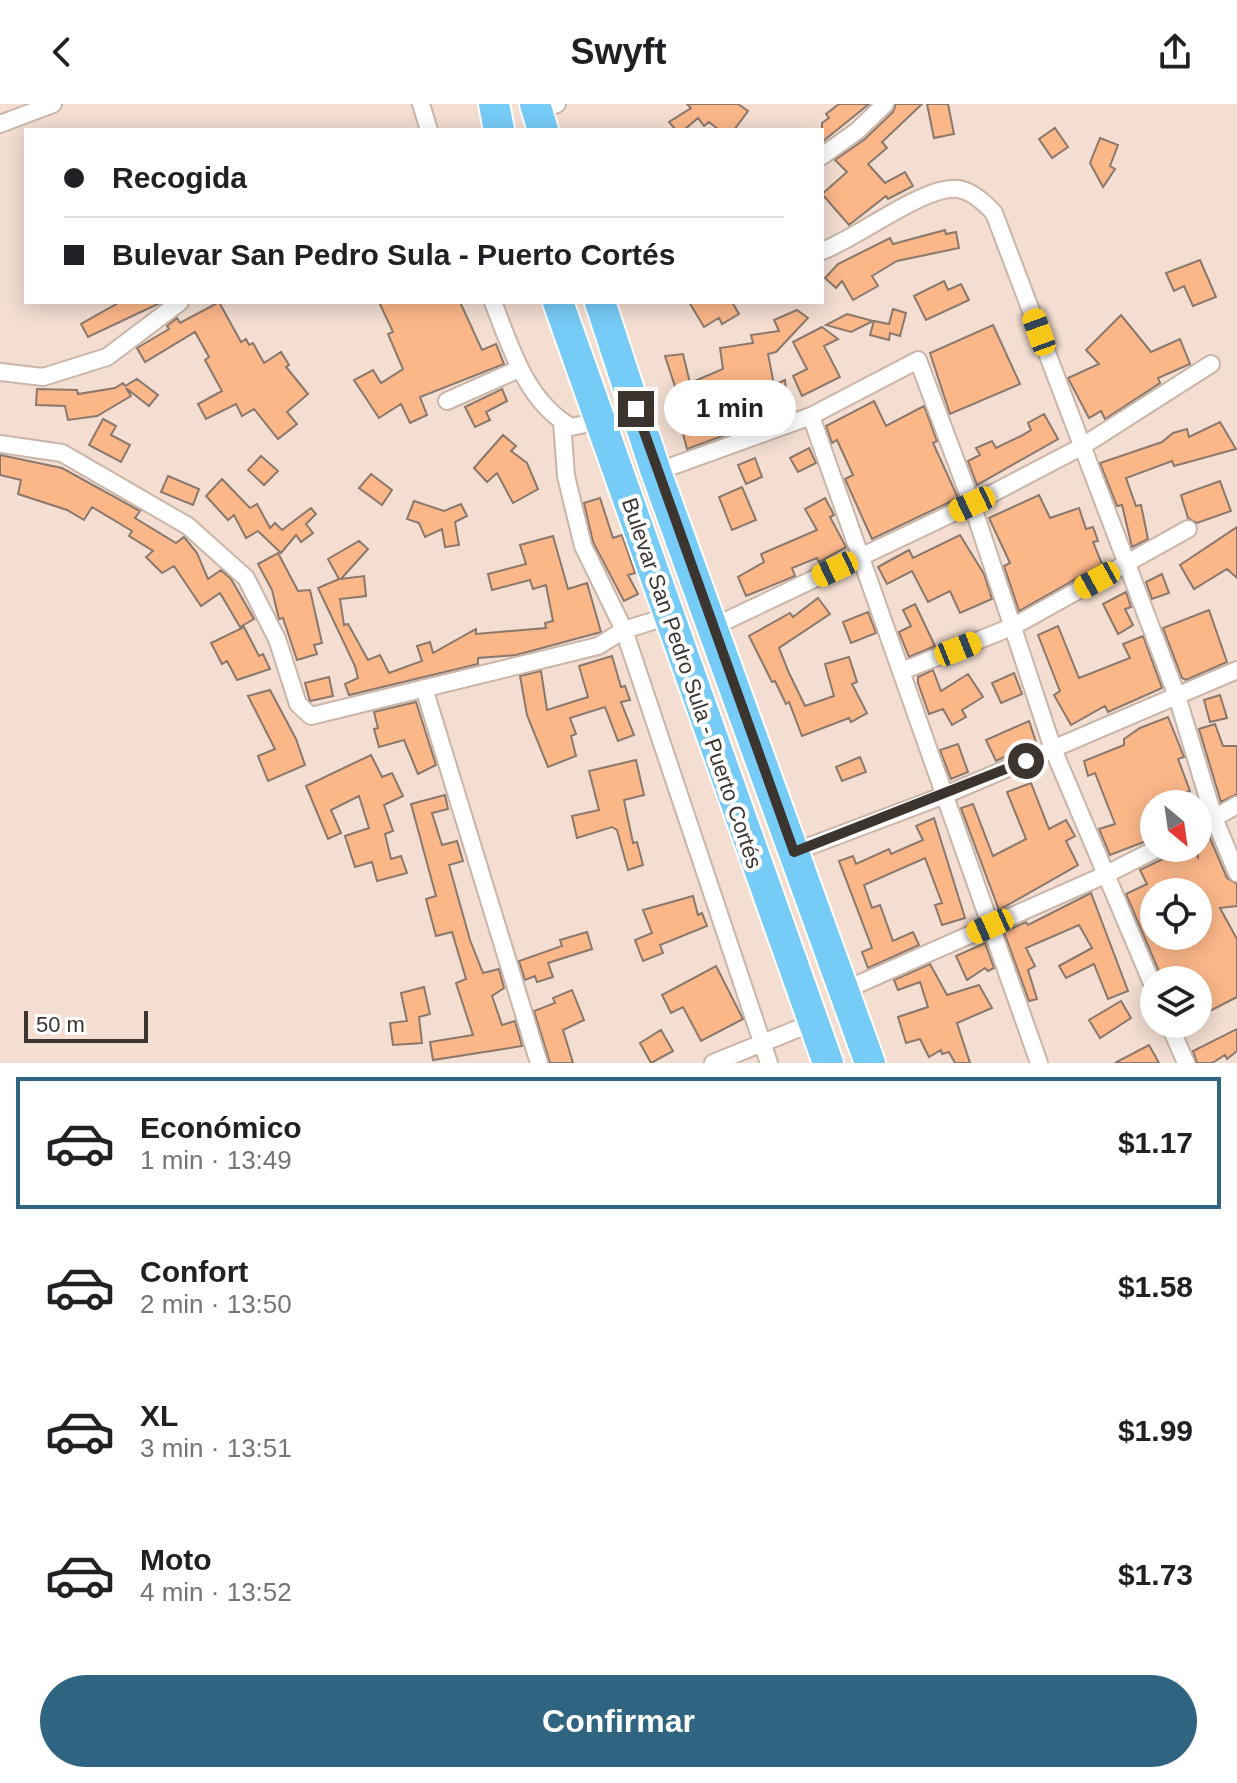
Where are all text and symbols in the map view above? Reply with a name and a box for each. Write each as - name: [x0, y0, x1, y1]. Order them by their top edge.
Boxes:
- icon: back: [40, 30, 84, 74]
- icon: share: [1153, 30, 1197, 74]
- text: Swyft: [570, 31, 667, 72]
- text: Recogida: [112, 161, 247, 194]
- text: Bulevar San Pedro Sula - Puerto Cortés: [112, 238, 675, 271]
- car: [1020, 305, 1058, 359]
- callout: 1 min: [664, 381, 796, 437]
- route end: [618, 391, 654, 427]
- text: 1 min: [696, 393, 764, 423]
- car: [945, 483, 999, 525]
- street label: Bulevar San Pedro Sula - Puerto Cortés: [617, 495, 767, 871]
- car: [808, 548, 862, 590]
- car: [1070, 558, 1124, 602]
- car: [931, 629, 985, 669]
- route start: [1008, 743, 1044, 779]
- north arrow: [1140, 790, 1212, 862]
- map controls: [1140, 790, 1212, 1038]
- button: locate: [1140, 878, 1212, 950]
- car: [963, 905, 1017, 947]
- button: layers: [1140, 966, 1212, 1038]
- scale bar: [24, 1007, 148, 1043]
- text: 50 m: [36, 1012, 85, 1037]
- icon: car: [44, 1107, 116, 1179]
- text: Económico: [140, 1111, 302, 1144]
- text: $1.17: [1118, 1126, 1193, 1159]
- text: 1 min · 13:49: [140, 1145, 292, 1175]
- icon: car: [44, 1251, 116, 1323]
- text: Confort: [140, 1255, 248, 1288]
- text: $1.58: [1118, 1270, 1193, 1303]
- text: 2 min · 13:50: [140, 1289, 292, 1319]
- icon: car: [44, 1395, 116, 1467]
- text: XL: [140, 1399, 178, 1432]
- text: $1.99: [1118, 1414, 1193, 1447]
- text: 3 min · 13:51: [140, 1433, 292, 1463]
- icon: car: [44, 1539, 116, 1611]
- text: Moto: [140, 1543, 212, 1576]
- text: $1.73: [1118, 1558, 1193, 1591]
- text: 4 min · 13:52: [140, 1577, 292, 1607]
- button: Confirmar: [40, 1675, 1197, 1767]

